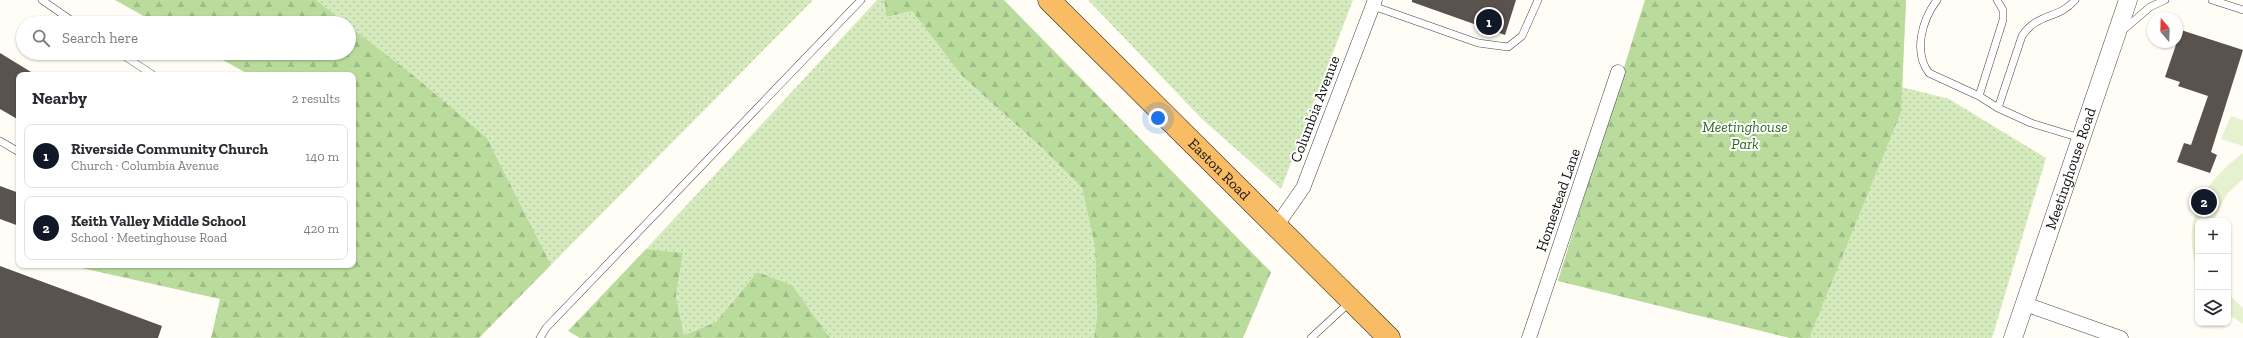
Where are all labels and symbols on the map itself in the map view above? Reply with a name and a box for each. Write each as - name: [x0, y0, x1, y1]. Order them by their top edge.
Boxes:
- pin: 1: [1476, 7, 1502, 37]
- north arrow: [2147, 12, 2183, 48]
- street label: Columbia Avenue: [1286, 53, 1344, 165]
- street label: Meetinghouse Road: [2042, 105, 2100, 232]
- your location: [1148, 108, 1168, 128]
- park label: Meetinghouse Park: [1702, 118, 1788, 153]
- street label: Easton Road: [1184, 135, 1255, 204]
- street label: Homestead Lane: [1532, 146, 1584, 254]
- pin: 2: [2191, 187, 2217, 217]

